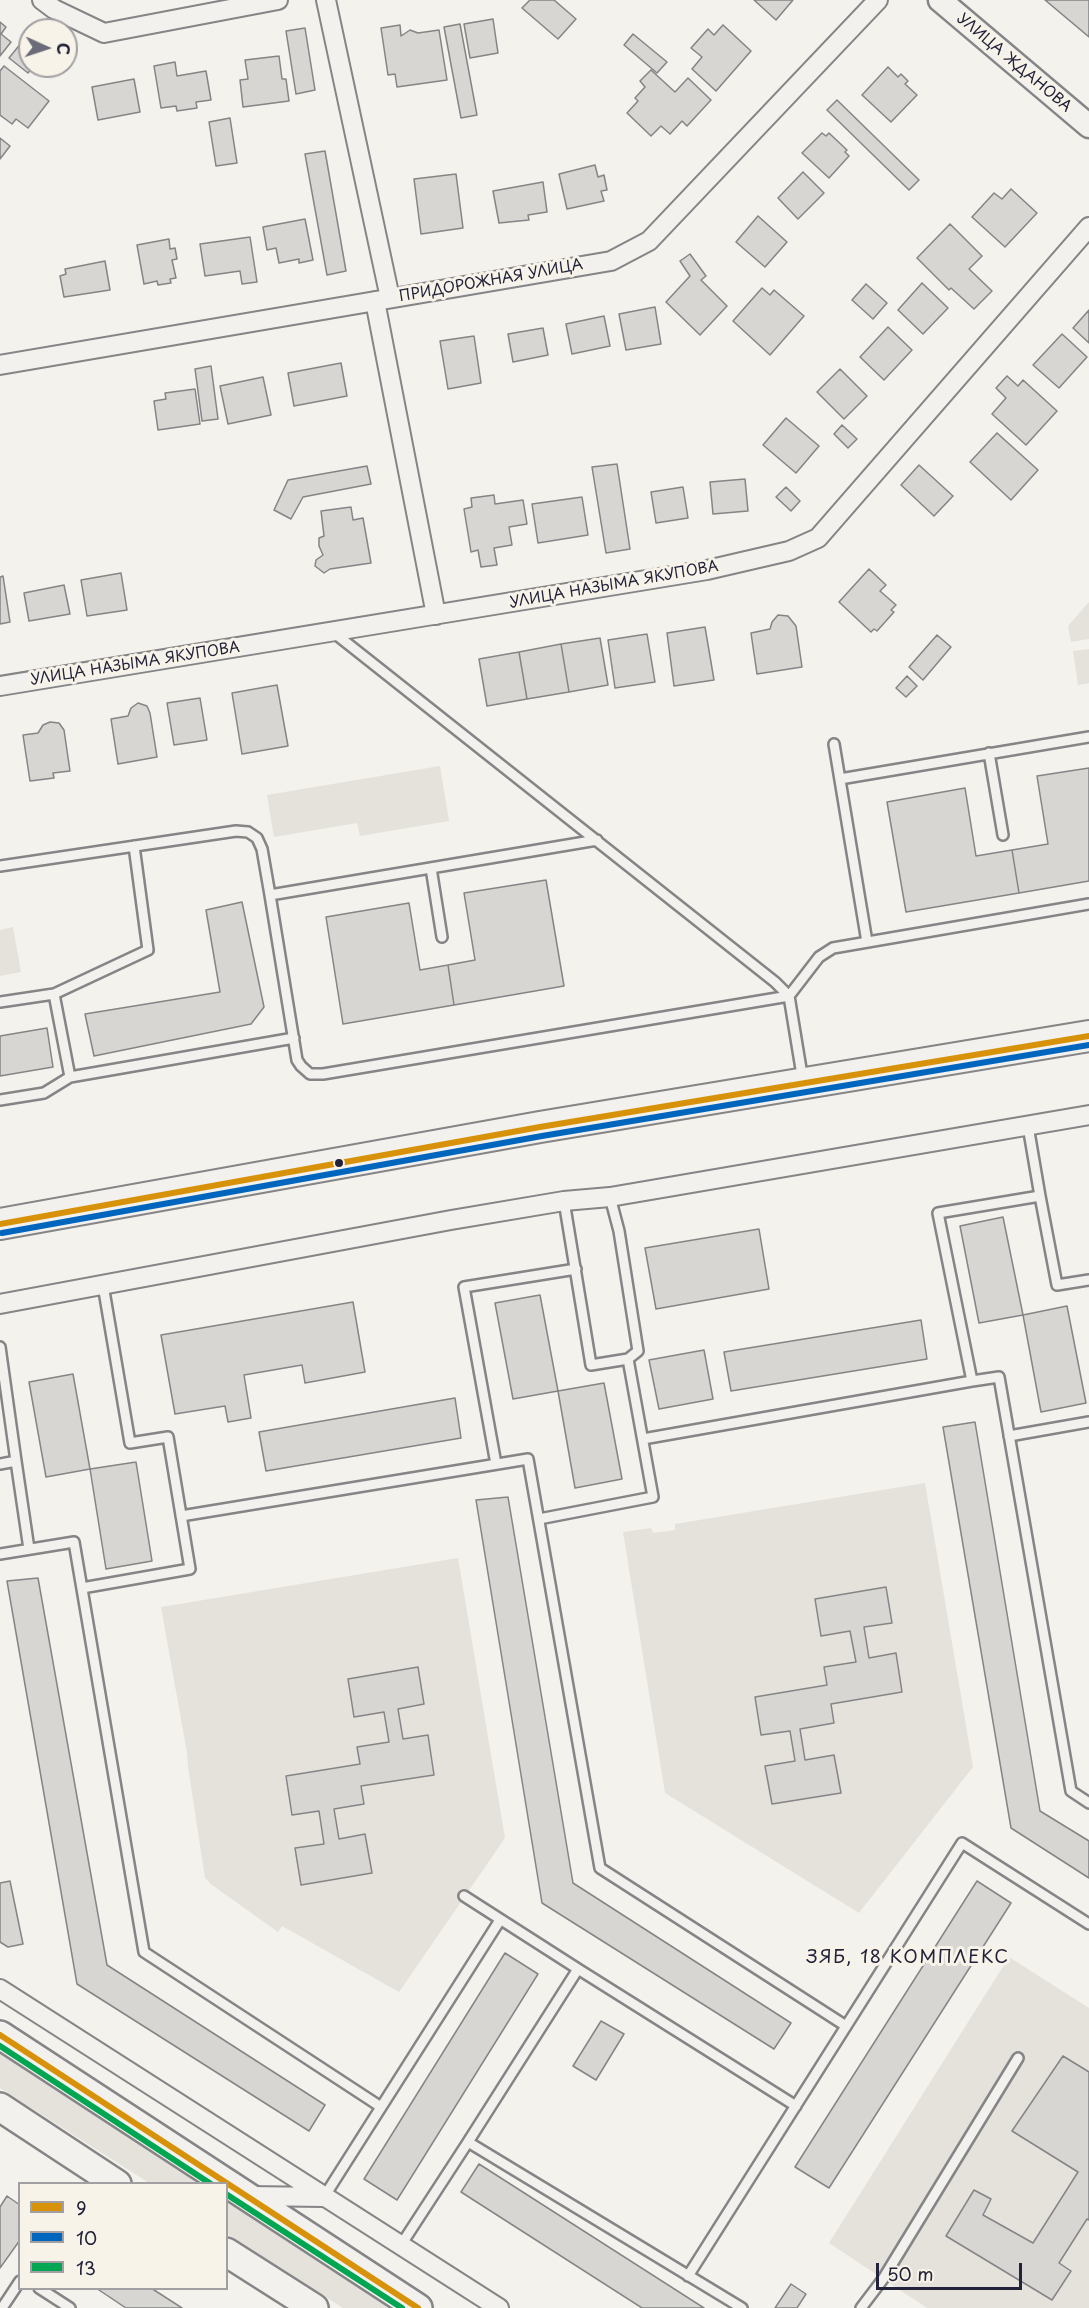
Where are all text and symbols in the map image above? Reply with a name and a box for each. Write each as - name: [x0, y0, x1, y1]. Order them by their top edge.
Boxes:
- street label: УЛИЦА ЖДАНОВА: [953, 10, 1075, 116]
- north arrow: [18, 18, 78, 78]
- text: С: [52, 42, 76, 55]
- street label: ПРИДОРОЖНАЯ УЛИЦА: [398, 256, 584, 306]
- street label: УЛИЦА НАЗЫМА ЯКУПОВА: [508, 558, 720, 612]
- street label: УЛИЦА НАЗЫМА ЯКУПОВА: [29, 639, 241, 689]
- unlabelled marker: [333, 1157, 345, 1169]
- district label: ЗЯБ, 18 КОМПЛЕКС: [807, 1947, 1009, 1969]
- legend: [18, 2182, 228, 2290]
- text: 9: [76, 2194, 87, 2221]
- text: 10: [76, 2224, 97, 2251]
- scale bar: [879, 2251, 1024, 2289]
- text: 13: [76, 2254, 96, 2281]
- text: 50 m: [887, 2260, 934, 2287]

